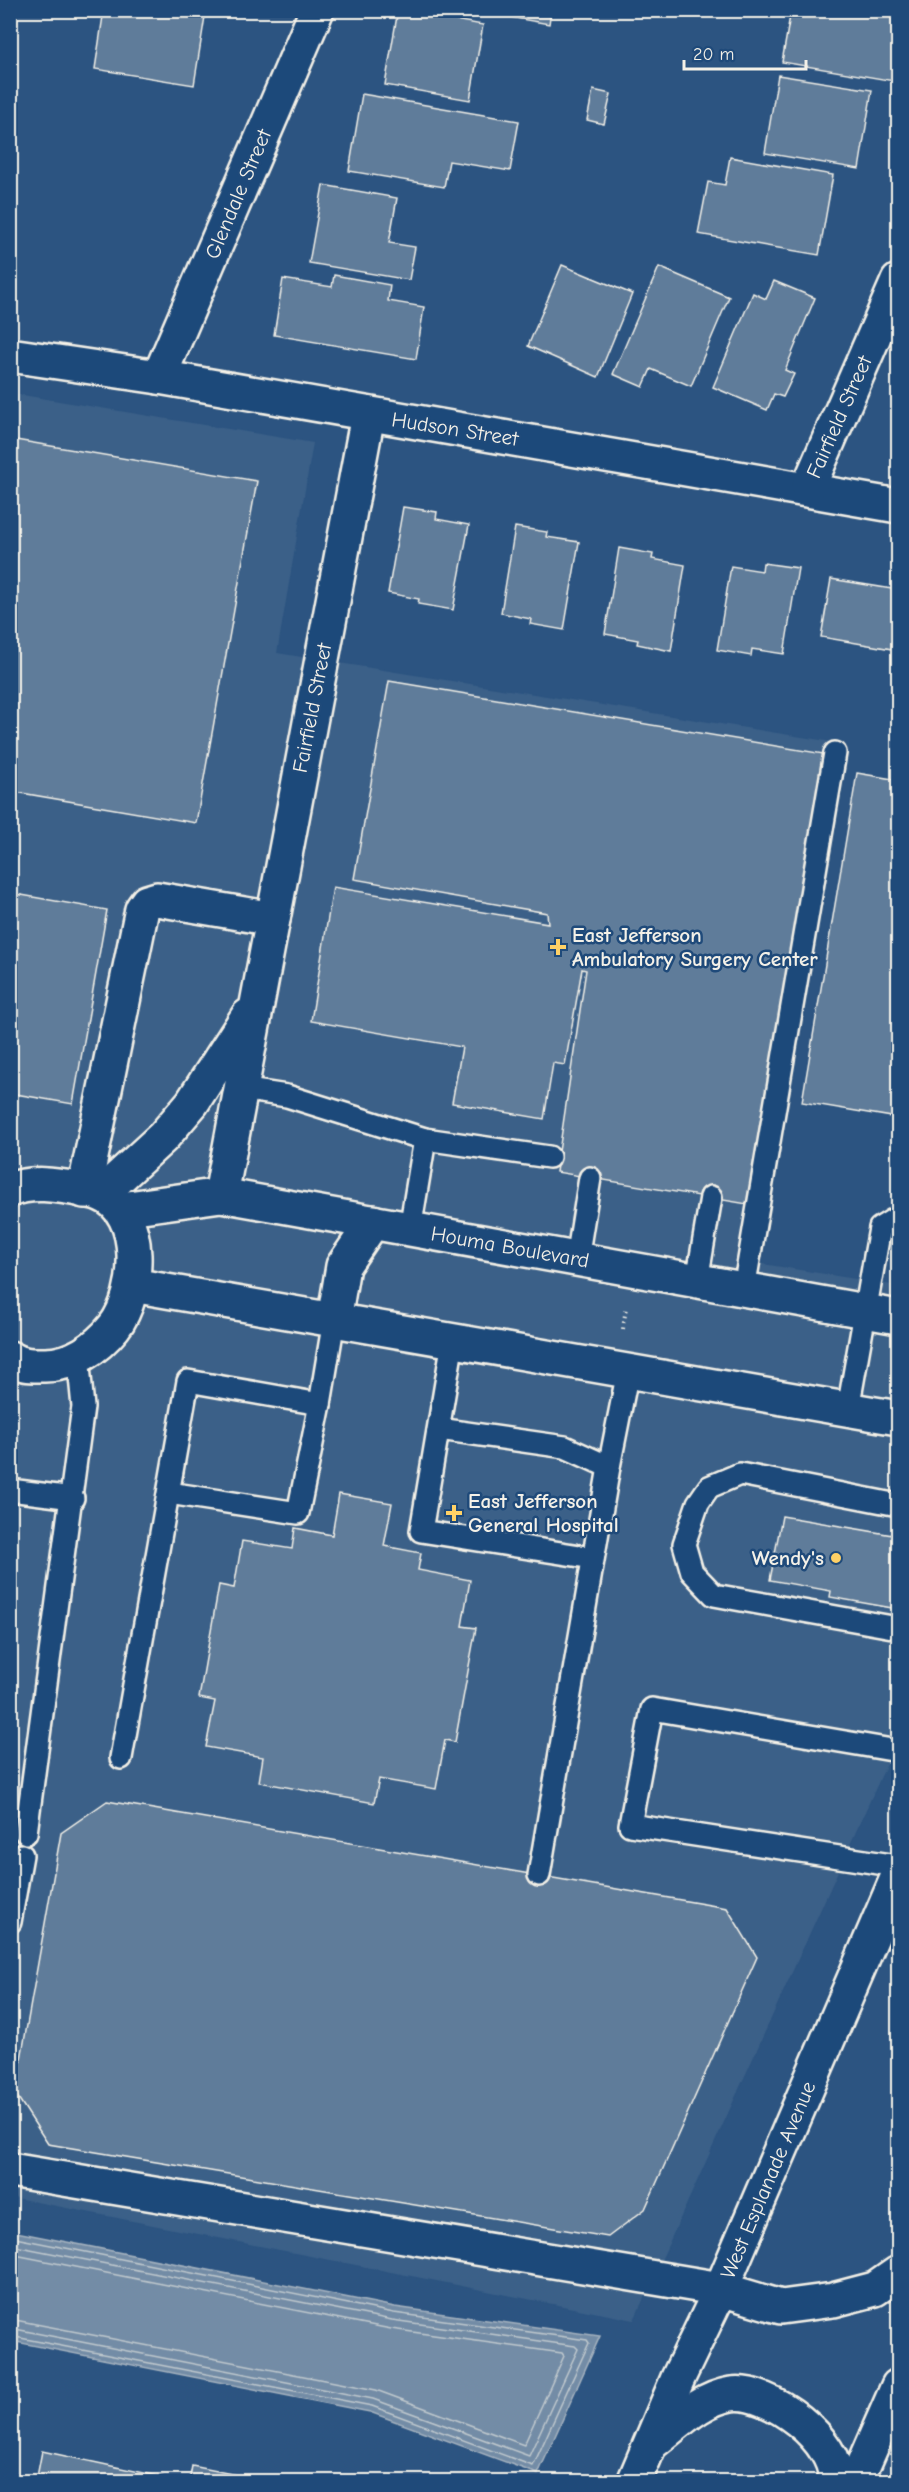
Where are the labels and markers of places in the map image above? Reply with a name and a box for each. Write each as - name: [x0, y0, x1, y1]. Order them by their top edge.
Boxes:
- place label: East Jefferson Ambulatory Surgery Center: [572, 923, 818, 971]
- marker: East Jefferson Ambulatory Surgery Center: [549, 938, 567, 956]
- place label: East Jefferson General Hospital: [468, 1489, 619, 1537]
- marker: East Jefferson General Hospital: [445, 1504, 463, 1522]
- place label: Wendy's: [752, 1546, 824, 1570]
- marker: Wendy's: [829, 1551, 843, 1565]

